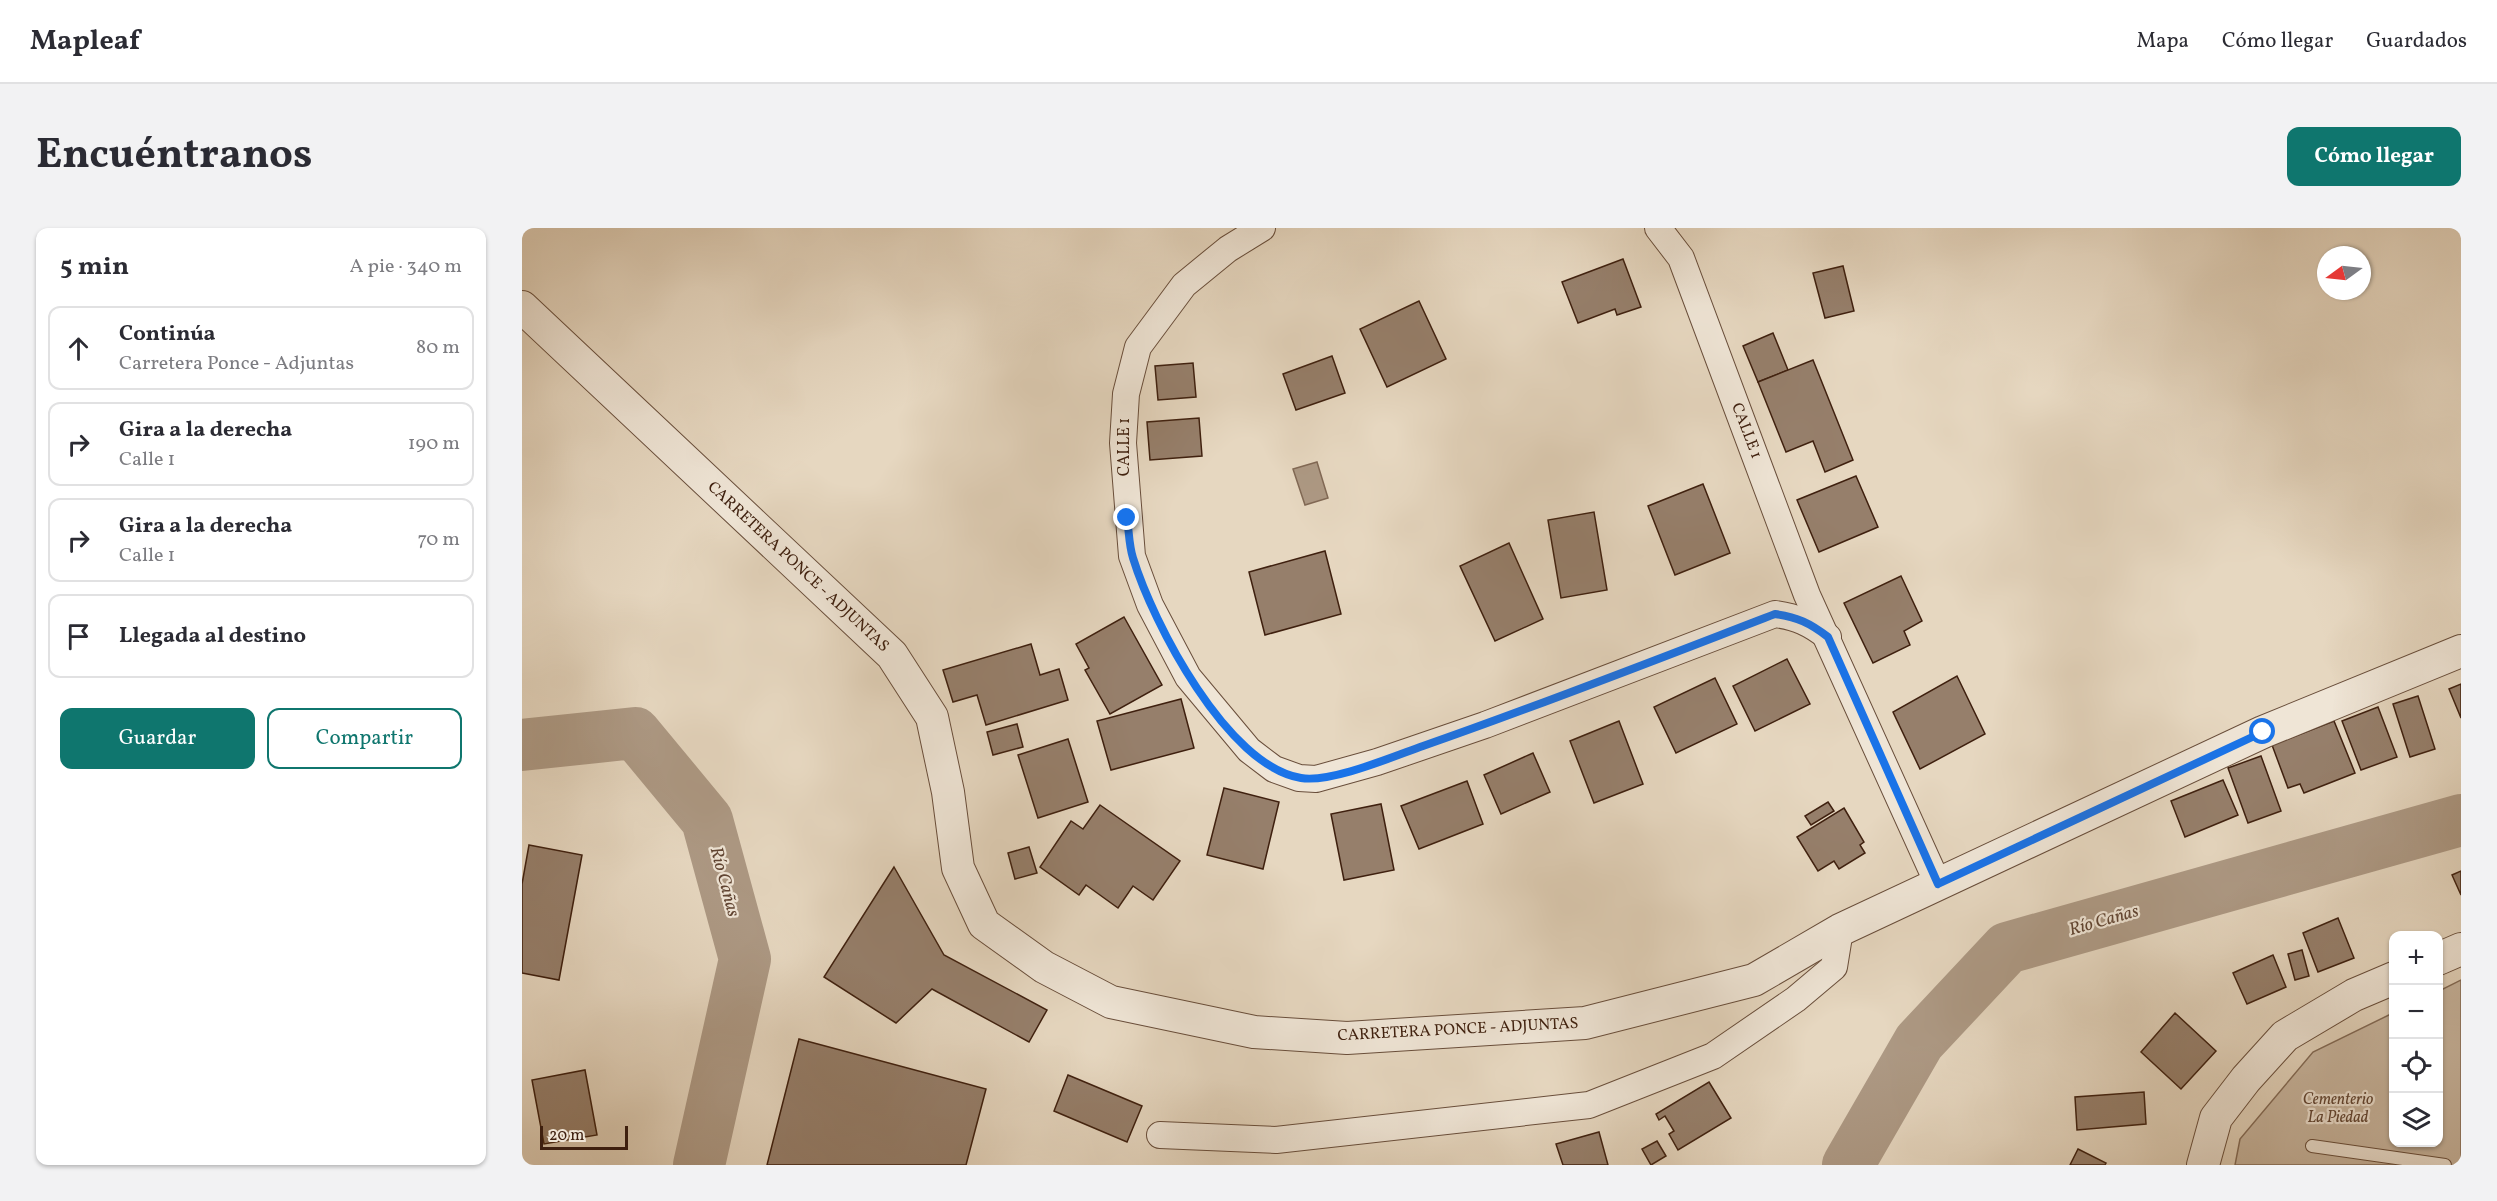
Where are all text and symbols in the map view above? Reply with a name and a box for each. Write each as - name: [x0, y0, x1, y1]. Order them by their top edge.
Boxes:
- text: Mapleaf: [30, 22, 140, 61]
- text: Mapa: [2136, 27, 2189, 56]
- text: Cómo llegar: [2222, 27, 2333, 56]
- text: Guardados: [2366, 27, 2467, 56]
- text: Encuéntranos: [36, 127, 312, 186]
- button: Cómo llegar: [2287, 127, 2461, 186]
- north arrow: [2317, 246, 2371, 300]
- text: 5 min: [60, 249, 129, 285]
- text: A pie · 340 m: [350, 253, 462, 281]
- text: Continúa: [119, 319, 216, 350]
- icon: ahead: [62, 332, 95, 365]
- text: 80 m: [416, 334, 460, 362]
- text: Carretera Ponce - Adjuntas: [119, 350, 354, 378]
- street label: CALLE 1: [1725, 400, 1767, 462]
- text: Gira a la derecha: [119, 415, 292, 446]
- street label: CALLE 1: [1114, 418, 1136, 476]
- icon: right: [62, 428, 95, 461]
- text: 190 m: [408, 430, 460, 458]
- text: Calle 1: [119, 446, 175, 474]
- street label: CARRETERA PONCE - ADJUNTAS: [702, 477, 894, 657]
- route end: [1113, 504, 1139, 530]
- text: Gira a la derecha: [119, 511, 292, 542]
- icon: right: [62, 524, 95, 557]
- text: 70 m: [417, 526, 460, 554]
- text: Calle 1: [119, 542, 175, 570]
- icon: arrive: [62, 620, 95, 653]
- text: Llegada al destino: [119, 621, 306, 652]
- button: Guardar: [60, 708, 255, 769]
- button: Compartir: [267, 708, 462, 769]
- route start: [2249, 718, 2275, 744]
- water label: Río Cañas: [703, 844, 745, 920]
- water label: Río Cañas: [2066, 899, 2142, 943]
- map controls: [2389, 931, 2443, 1147]
- button: +: [2389, 931, 2443, 985]
- button: −: [2389, 985, 2443, 1039]
- street label: CARRETERA PONCE - ADJUNTAS: [1337, 1013, 1579, 1047]
- button: locate: [2389, 1039, 2443, 1093]
- park label: Cementerio La Piedad: [2303, 1089, 2374, 1129]
- button: layers: [2389, 1093, 2443, 1147]
- scale bar: [540, 1123, 628, 1150]
- text: 20 m: [549, 1125, 584, 1147]

